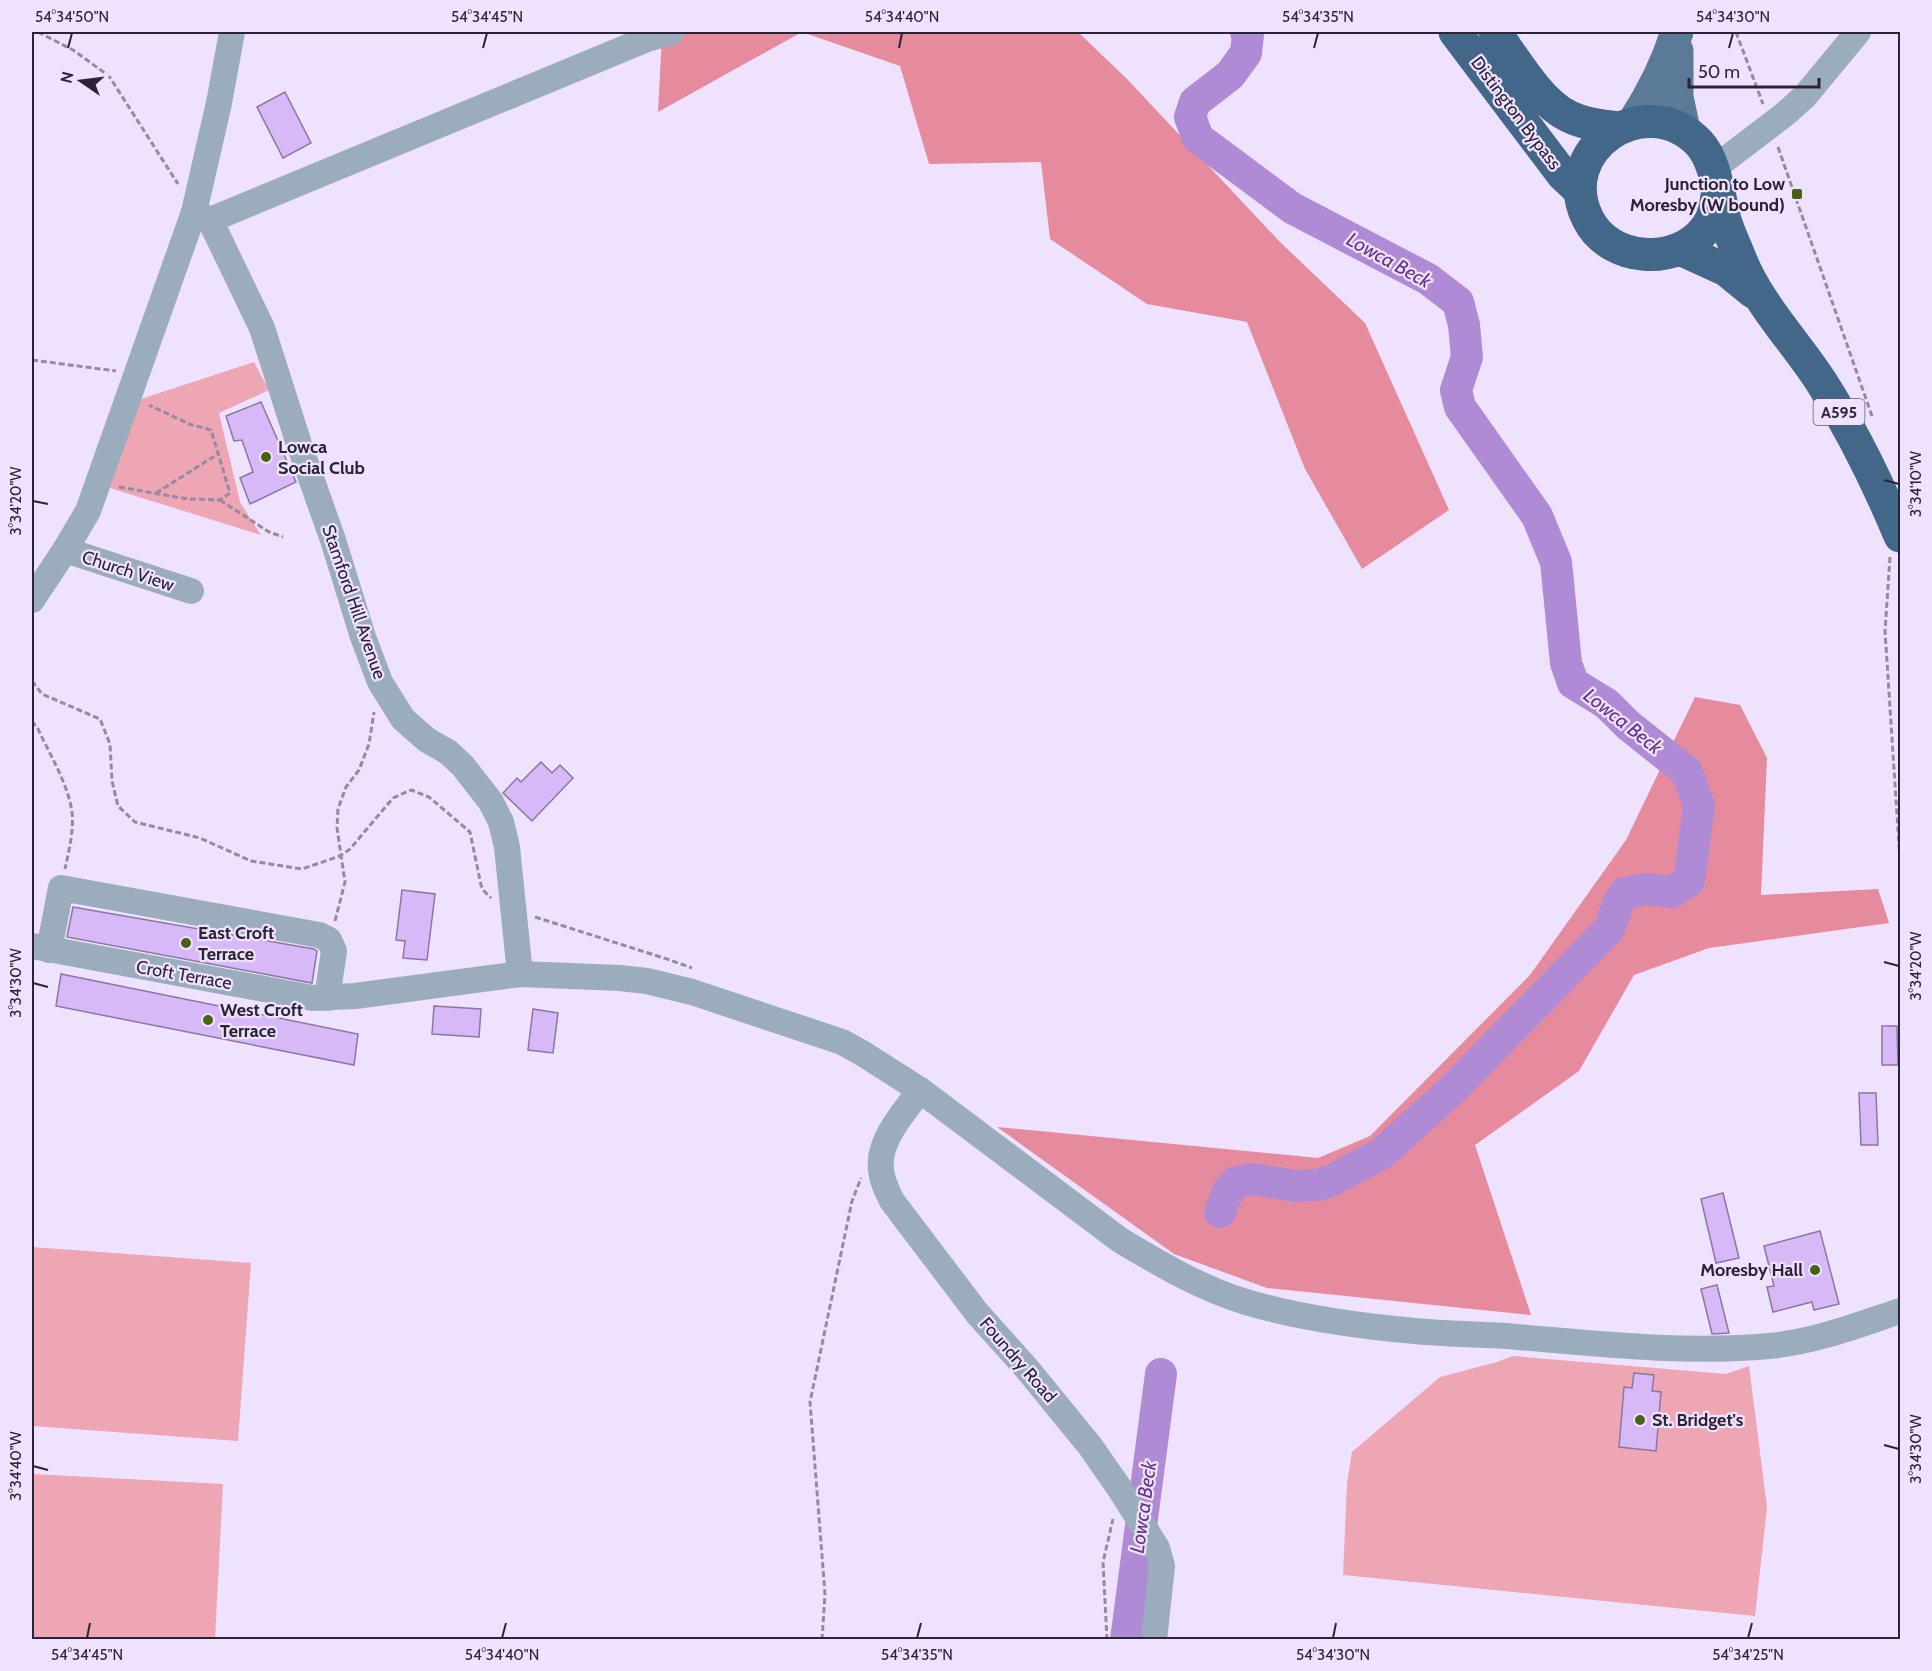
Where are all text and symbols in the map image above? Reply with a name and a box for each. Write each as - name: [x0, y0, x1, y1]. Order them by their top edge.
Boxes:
- text: 54°34'50"N: [35, 8, 109, 26]
- text: 54°34'45"N: [451, 8, 523, 26]
- text: 54°34'40"N: [865, 8, 939, 26]
- text: 54°34'35"N: [1282, 8, 1354, 26]
- text: 54°34'30"N: [1696, 8, 1770, 26]
- north arrow: [51, 51, 111, 111]
- scale bar: [1689, 51, 1820, 89]
- street label: Distington Bypass: [1466, 52, 1566, 174]
- text: 50 m: [1698, 61, 1740, 83]
- text: N: [56, 70, 78, 85]
- place label: Junction to Low Moresby (W bound): [1630, 173, 1785, 216]
- marker: Junction to Low Moresby (W bound): [1790, 187, 1804, 201]
- water label: Lowca Beck: [1342, 227, 1437, 294]
- road number: A595: [1814, 399, 1864, 425]
- place label: Lowca Social Club: [278, 436, 365, 479]
- marker: Lowca Social Club: [259, 450, 273, 464]
- text: 3°34'10"W: [1907, 450, 1925, 517]
- text: 3°34'20"W: [7, 466, 25, 536]
- street label: Stamford Hill Avenue: [317, 522, 391, 682]
- street label: Church View: [79, 546, 177, 596]
- water label: Lowca Beck: [1579, 683, 1668, 760]
- place label: East Croft Terrace: [198, 922, 274, 965]
- text: 3°34'20"W: [1907, 931, 1925, 1001]
- marker: East Croft Terrace: [179, 936, 193, 950]
- text: 3°34'30"W: [7, 948, 25, 1018]
- street label: Croft Terrace: [134, 956, 234, 994]
- place label: West Croft Terrace: [220, 999, 303, 1042]
- marker: West Croft Terrace: [201, 1013, 215, 1027]
- place label: Moresby Hall: [1700, 1259, 1803, 1281]
- marker: Moresby Hall: [1808, 1263, 1822, 1277]
- street label: Foundry Road: [975, 1313, 1061, 1407]
- place label: St. Bridget's: [1652, 1409, 1744, 1431]
- marker: St. Bridget's: [1633, 1413, 1647, 1427]
- text: 3°34'30"W: [1907, 1414, 1925, 1484]
- text: 3°34'40"W: [7, 1430, 25, 1501]
- water label: Lowca Beck: [1125, 1458, 1162, 1555]
- text: 54°34'45"N: [51, 1646, 123, 1664]
- text: 54°34'40"N: [465, 1646, 539, 1664]
- text: 54°34'35"N: [881, 1646, 953, 1664]
- text: 54°34'30"N: [1296, 1646, 1370, 1664]
- text: 54°34'25"N: [1712, 1646, 1784, 1664]

